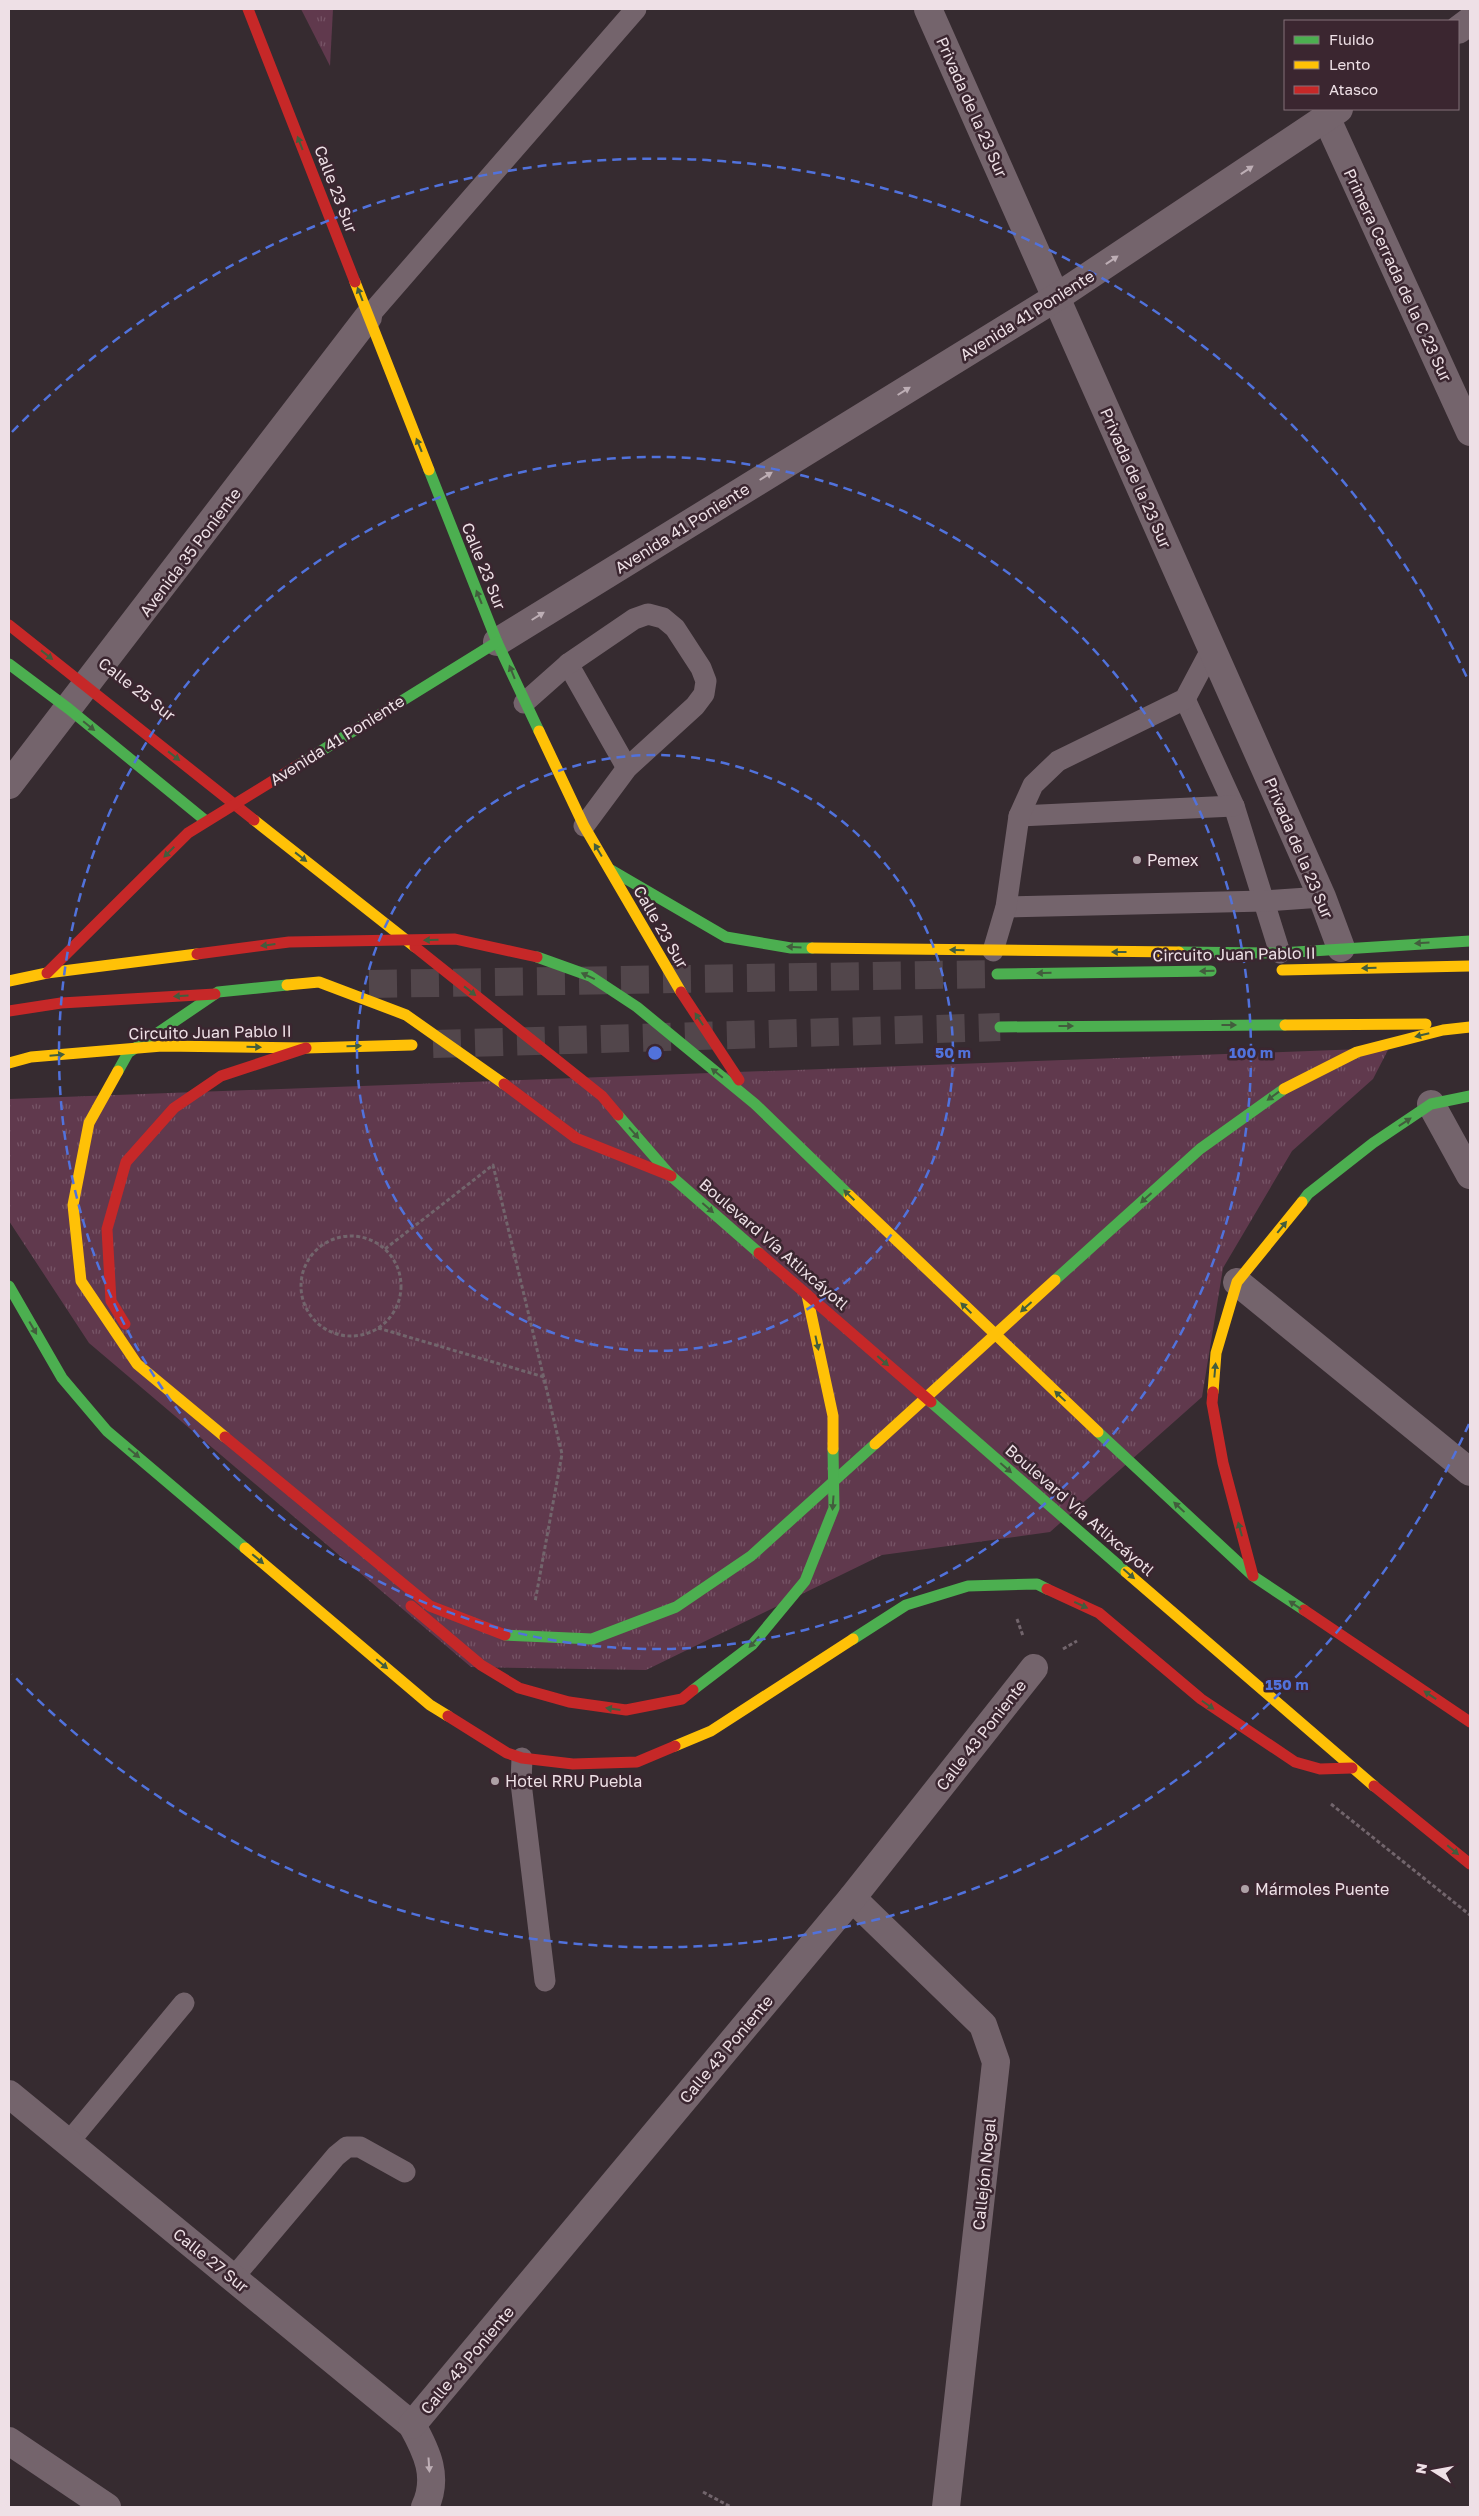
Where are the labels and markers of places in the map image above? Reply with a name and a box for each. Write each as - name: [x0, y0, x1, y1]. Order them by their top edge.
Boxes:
- place label: Pemex: [1147, 850, 1199, 870]
- marker: Pemex: [1131, 854, 1143, 866]
- centre of rings: [646, 1044, 664, 1062]
- place label: Hotel RRU Puebla: [505, 1771, 642, 1791]
- marker: Hotel RRU Puebla: [489, 1775, 501, 1787]
- place label: Mármoles Puente: [1255, 1879, 1389, 1899]
- marker: Mármoles Puente: [1239, 1883, 1251, 1895]

